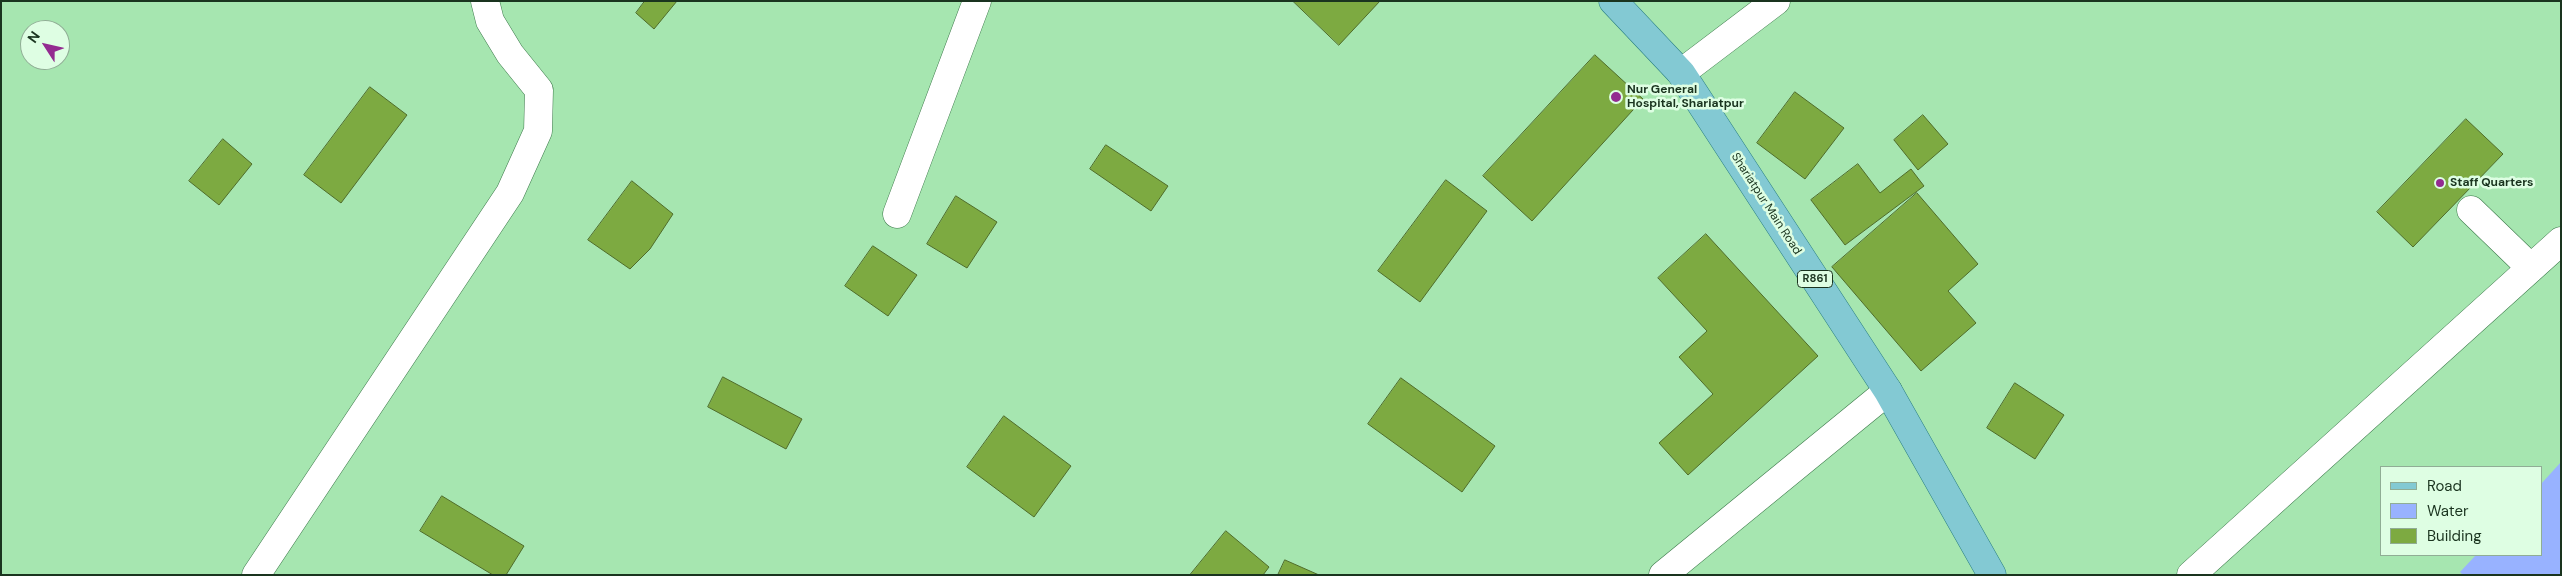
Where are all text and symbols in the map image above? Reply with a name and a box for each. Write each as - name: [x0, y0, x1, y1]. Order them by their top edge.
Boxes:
- north arrow: [20, 20, 70, 70]
- text: N: [23, 28, 44, 46]
- place label: Nur General Hospital, Shariatpur: [1627, 83, 1744, 111]
- marker: Nur General Hospital, Shariatpur: [1609, 90, 1623, 104]
- street label: Shariatpur Main Road: [1728, 150, 1804, 258]
- place label: Staff Quarters: [2450, 176, 2533, 190]
- marker: Staff Quarters: [2434, 177, 2446, 189]
- road number: R861: [1798, 270, 1832, 288]
- legend: [2380, 466, 2542, 556]
- text: Road: [2427, 476, 2462, 496]
- text: Water: [2427, 501, 2468, 521]
- text: Building: [2427, 526, 2482, 546]

